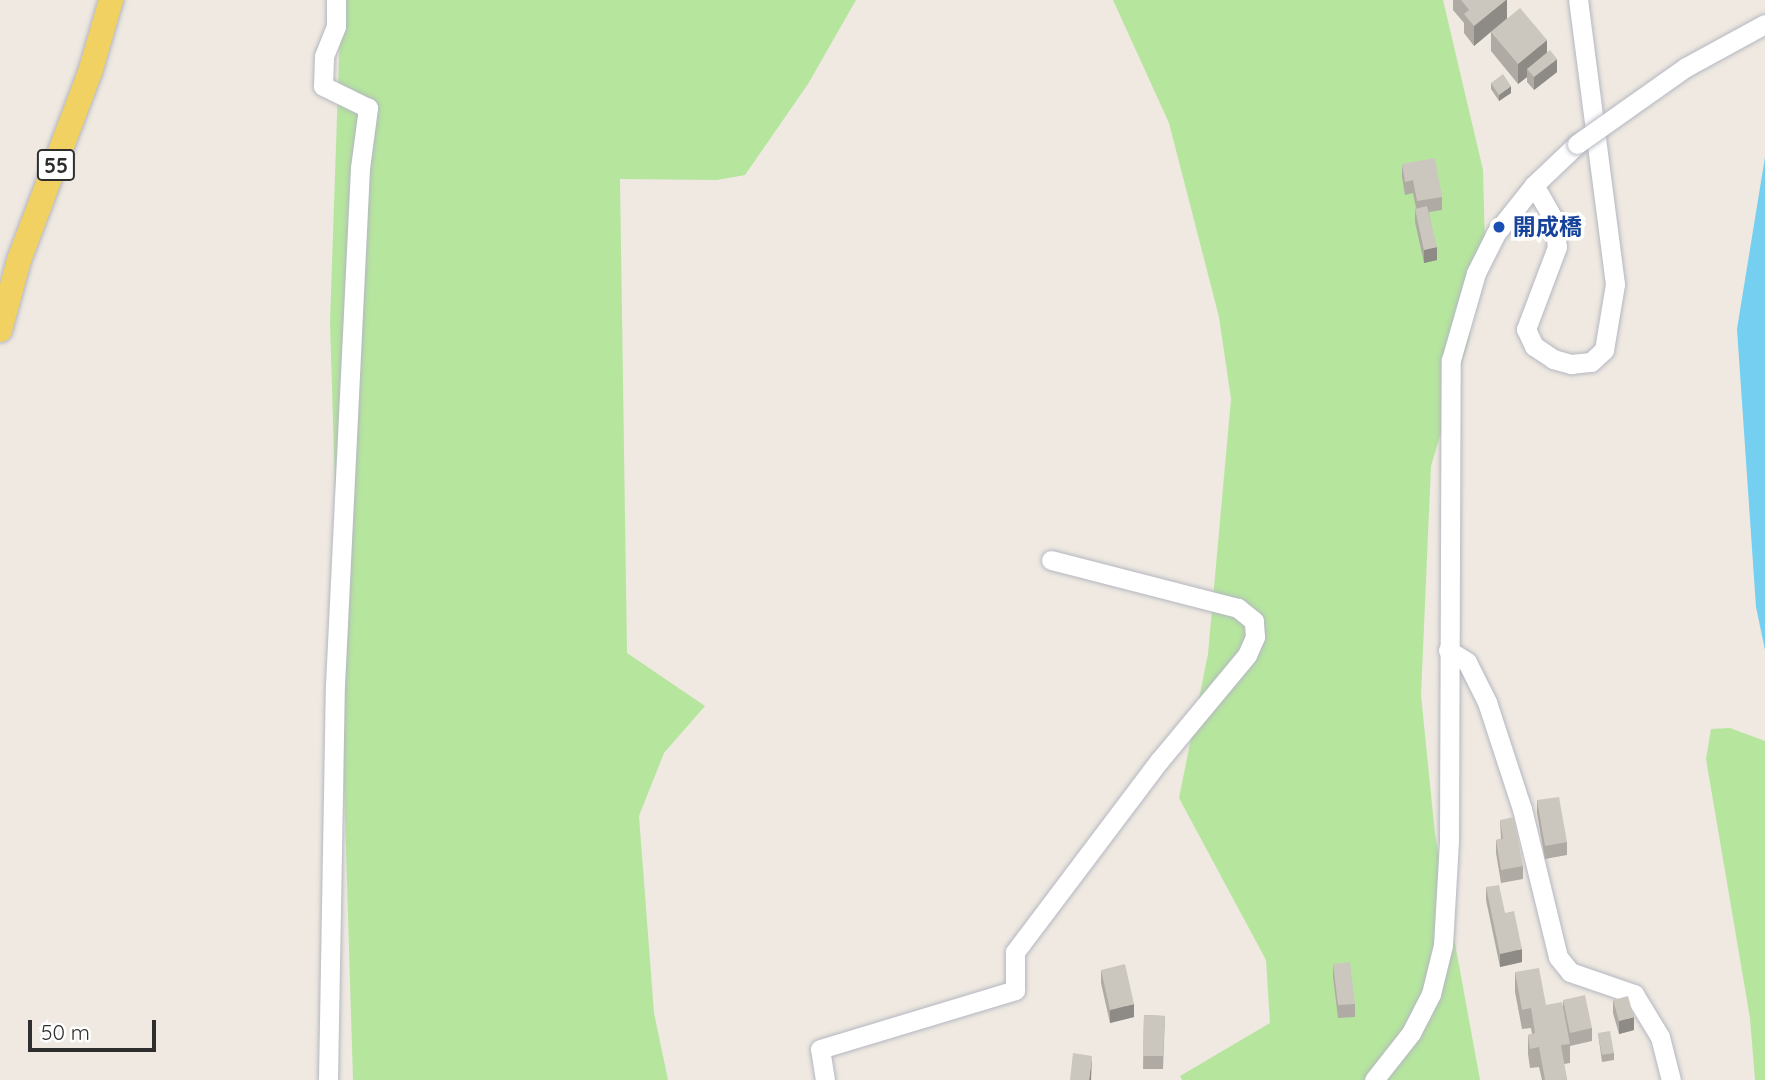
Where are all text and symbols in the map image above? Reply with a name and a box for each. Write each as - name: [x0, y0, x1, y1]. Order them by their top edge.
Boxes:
- road number: 55: [37, 148, 75, 182]
- place label: 開成橋: [1513, 213, 1582, 241]
- marker: 開成橋: [1491, 219, 1507, 235]
- scale bar: [32, 1006, 159, 1050]
- text: 50 m: [41, 1019, 90, 1045]

